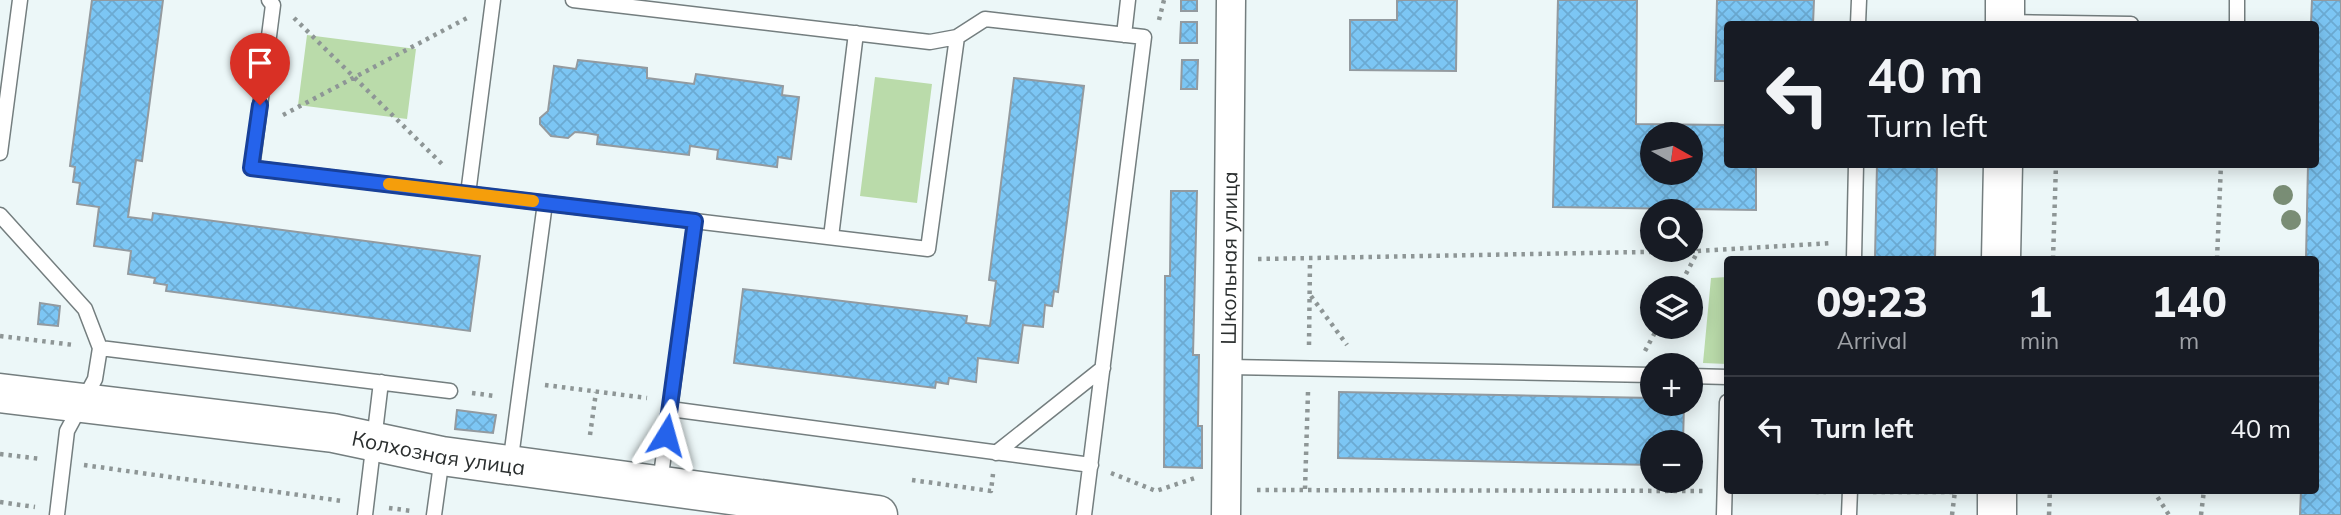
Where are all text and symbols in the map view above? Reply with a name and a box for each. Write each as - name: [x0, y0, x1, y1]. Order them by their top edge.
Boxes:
- pin: [230, 33, 290, 105]
- icon: arrive: [241, 44, 279, 82]
- text: 40 m: [1867, 44, 1983, 105]
- icon: left: [1752, 49, 1843, 140]
- text: Turn left: [1867, 105, 1987, 145]
- north arrow: [1640, 122, 1703, 186]
- map controls: [1640, 122, 1703, 493]
- street label: Школьная улица: [1215, 171, 1242, 345]
- button: search: [1640, 199, 1703, 262]
- text: 09:23: [1816, 275, 1928, 328]
- text: 1: [2027, 275, 2052, 328]
- text: 140: [2151, 275, 2227, 328]
- button: layers: [1640, 276, 1703, 339]
- text: Arrival: [1837, 326, 1907, 355]
- text: min: [2020, 326, 2059, 355]
- text: m: [2179, 326, 2199, 355]
- button: +: [1640, 353, 1703, 416]
- position arrow: [629, 398, 703, 472]
- icon: left: [1752, 410, 1790, 448]
- text: Turn left: [1811, 412, 1913, 445]
- text: 40 m: [2230, 412, 2291, 445]
- street label: Колхозная улица: [350, 424, 527, 480]
- button: −: [1640, 430, 1703, 493]

